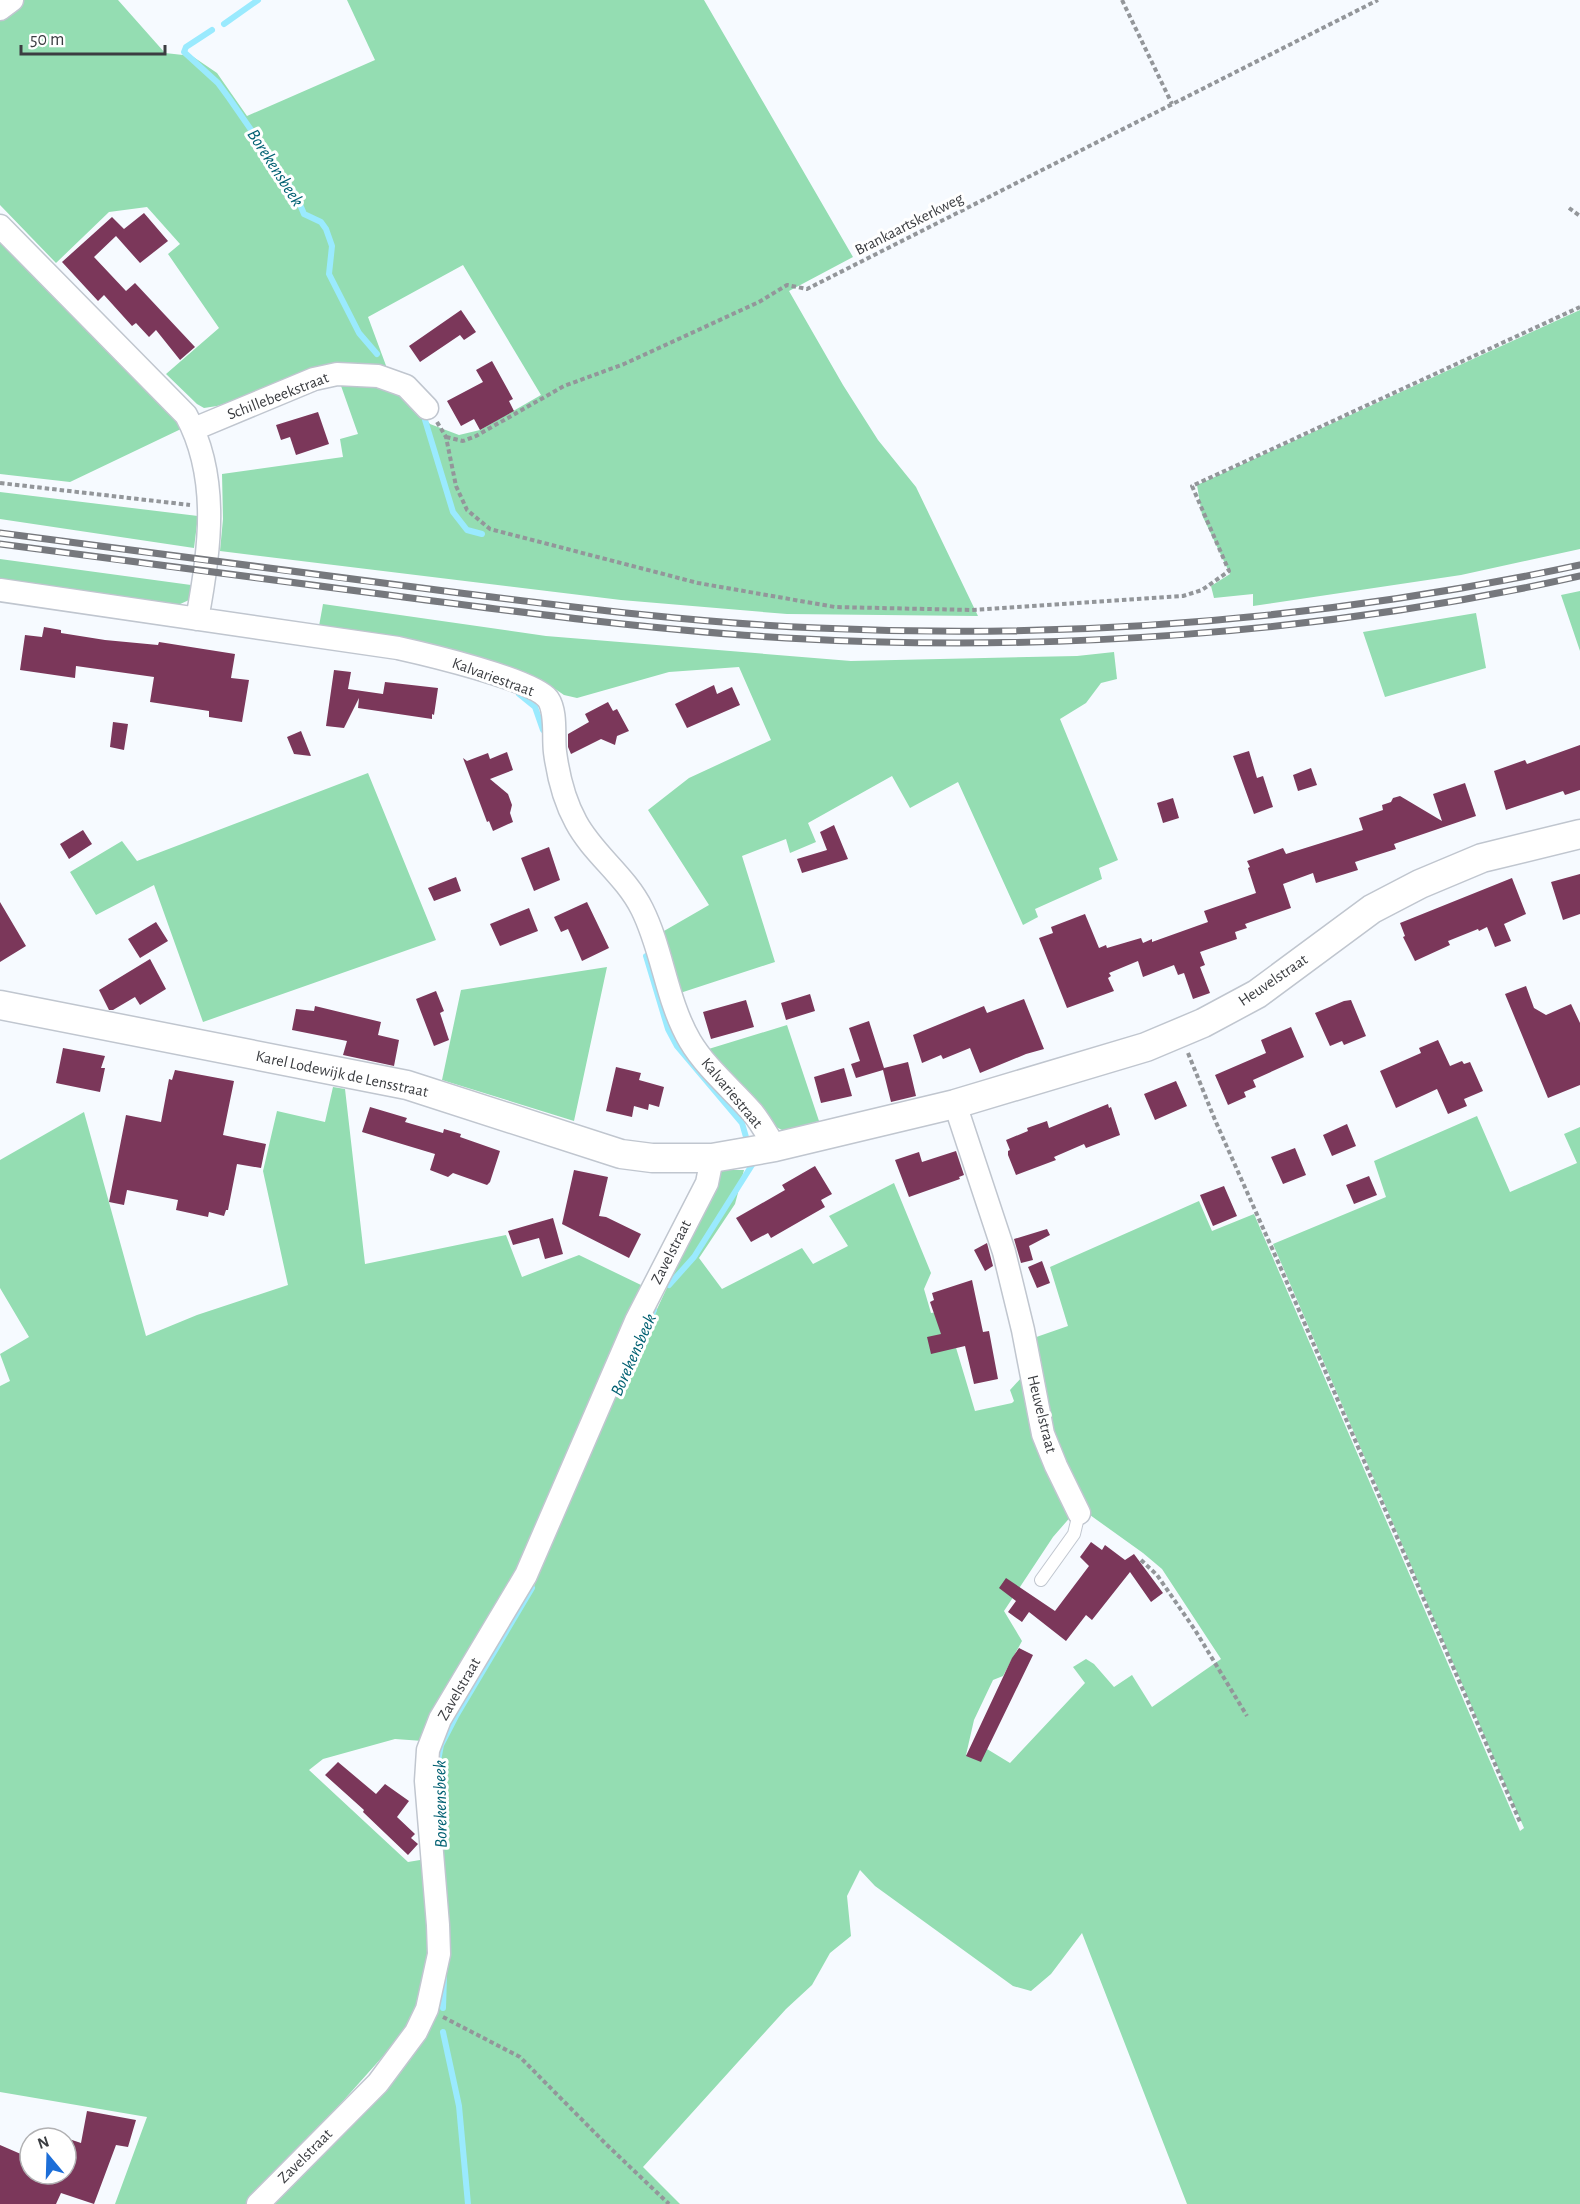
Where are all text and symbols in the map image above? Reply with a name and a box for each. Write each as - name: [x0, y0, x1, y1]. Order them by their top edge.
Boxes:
- scale bar: [21, 18, 165, 56]
- text: 50 m: [30, 31, 64, 49]
- water label: Borekensbeek: [243, 126, 307, 210]
- street label: Brankaartskerkweg: [852, 190, 966, 258]
- street label: Schillebeekstraat: [225, 369, 331, 423]
- street label: Kalvariestraat: [450, 655, 536, 699]
- street label: Heuvelstraat: [1235, 951, 1311, 1009]
- street label: Karel Lodewijk de Lensstraat: [254, 1048, 430, 1101]
- street label: Kalvariestraat: [698, 1055, 766, 1131]
- street label: Zavelstraat: [648, 1217, 694, 1287]
- water label: Borekensbeek: [608, 1311, 660, 1399]
- street label: Heuvelstraat: [1025, 1373, 1059, 1455]
- street label: Zavelstraat: [435, 1655, 483, 1723]
- water label: Borekensbeek: [431, 1760, 451, 1848]
- north arrow: [18, 2126, 78, 2186]
- street label: Zavelstraat: [275, 2126, 335, 2186]
- text: N: [36, 2133, 51, 2152]

